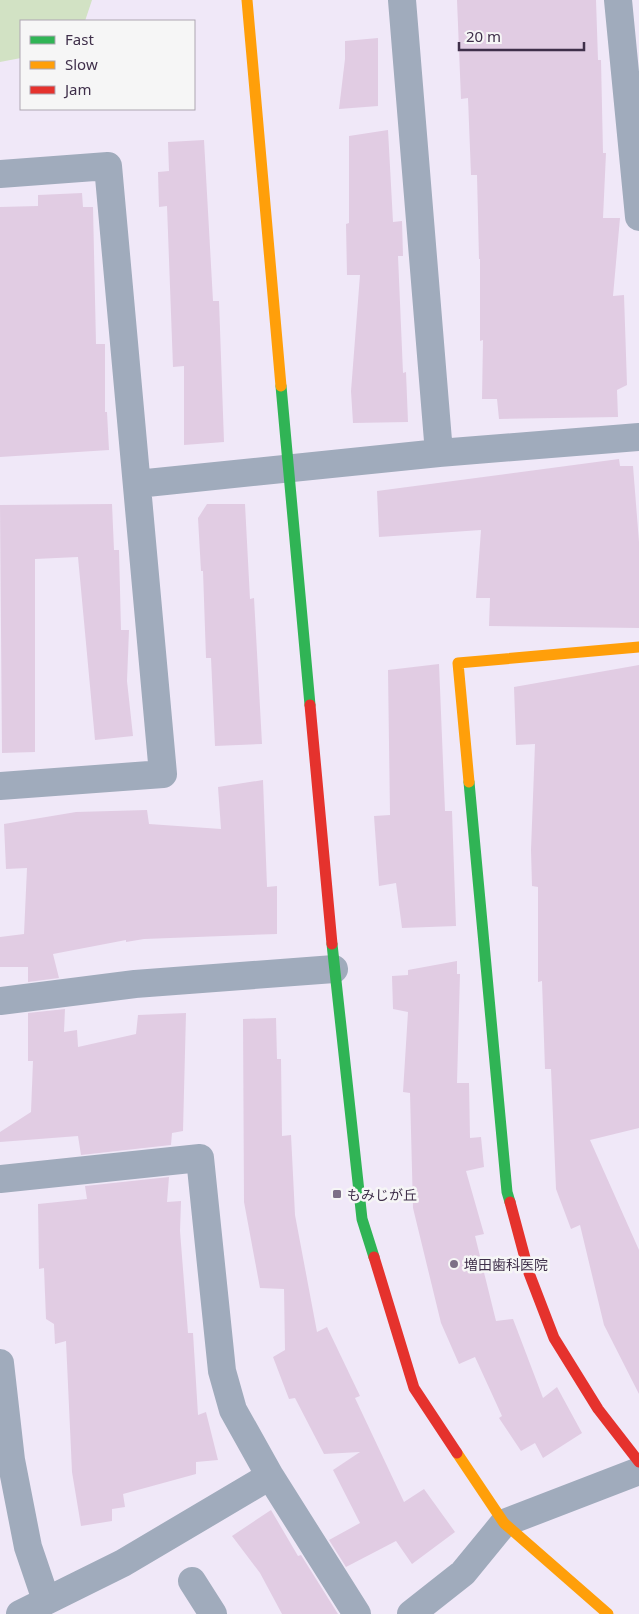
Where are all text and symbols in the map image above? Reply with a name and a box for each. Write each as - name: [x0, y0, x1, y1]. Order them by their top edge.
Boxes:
- legend: [20, 20, 195, 110]
- scale bar: [459, 20, 584, 52]
- text: 20 m: [466, 26, 501, 46]
- text: Fast: [65, 29, 94, 49]
- text: Slow: [65, 54, 98, 74]
- text: Jam: [63, 79, 92, 99]
- place label: もみじが丘: [347, 1185, 417, 1204]
- marker: もみじが丘: [331, 1188, 343, 1200]
- place label: 増田歯科医院: [464, 1255, 548, 1274]
- marker: 増田歯科医院: [448, 1258, 460, 1270]

